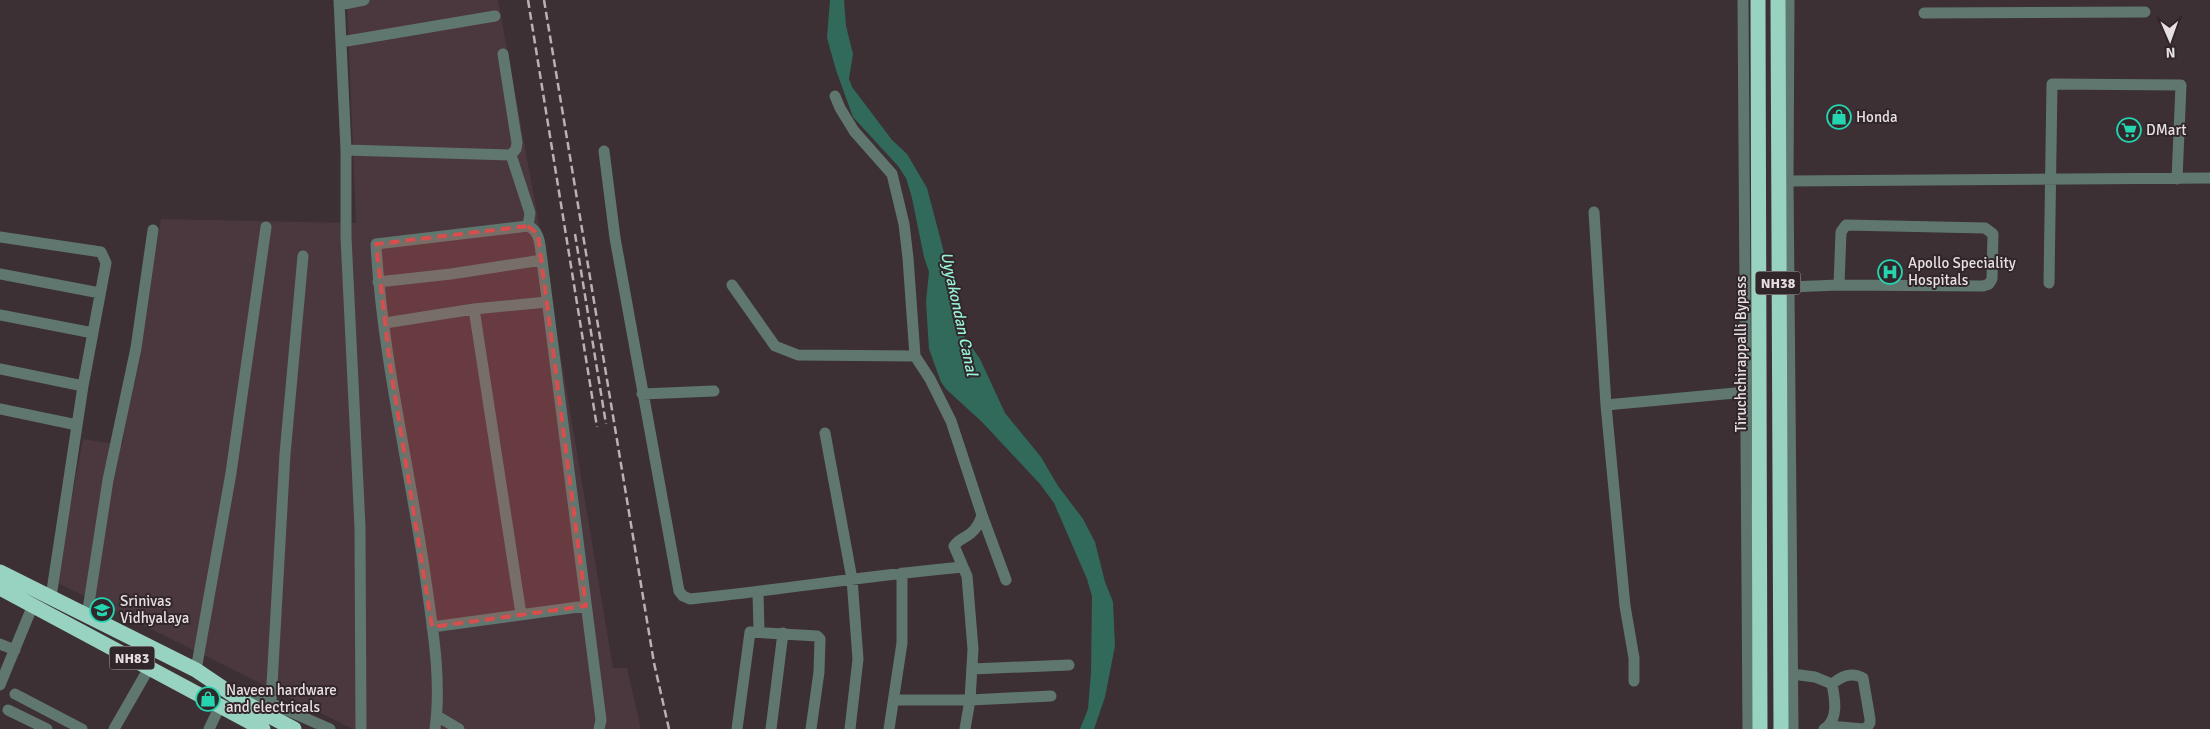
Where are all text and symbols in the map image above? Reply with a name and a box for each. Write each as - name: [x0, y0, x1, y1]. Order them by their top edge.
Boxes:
- north arrow: [2145, 15, 2195, 65]
- text: N: [2165, 44, 2176, 61]
- shop icon: Honda: [1826, 104, 1852, 130]
- place label: Honda: [1856, 108, 1898, 126]
- supermarket icon: DMart: [2116, 117, 2142, 143]
- place label: DMart: [2146, 121, 2186, 139]
- water label: Uyyakondan Canal: [936, 250, 982, 379]
- place label: Apollo Speciality Hospitals: [1908, 254, 2016, 289]
- hospital icon: Apollo Speciality Hospitals: [1877, 259, 1903, 285]
- road number: NH38: [1756, 272, 1800, 294]
- street label: Tiruchchirappalli Bypass: [1732, 275, 1750, 432]
- place label: Srinivas Vidhyalaya: [120, 592, 189, 627]
- school or university icon: Srinivas Vidhyalaya: [89, 597, 115, 623]
- road number: NH83: [110, 646, 154, 670]
- place label: Naveen hardware and electricals: [226, 681, 337, 716]
- shop icon: Naveen hardware and electricals: [195, 686, 221, 712]

